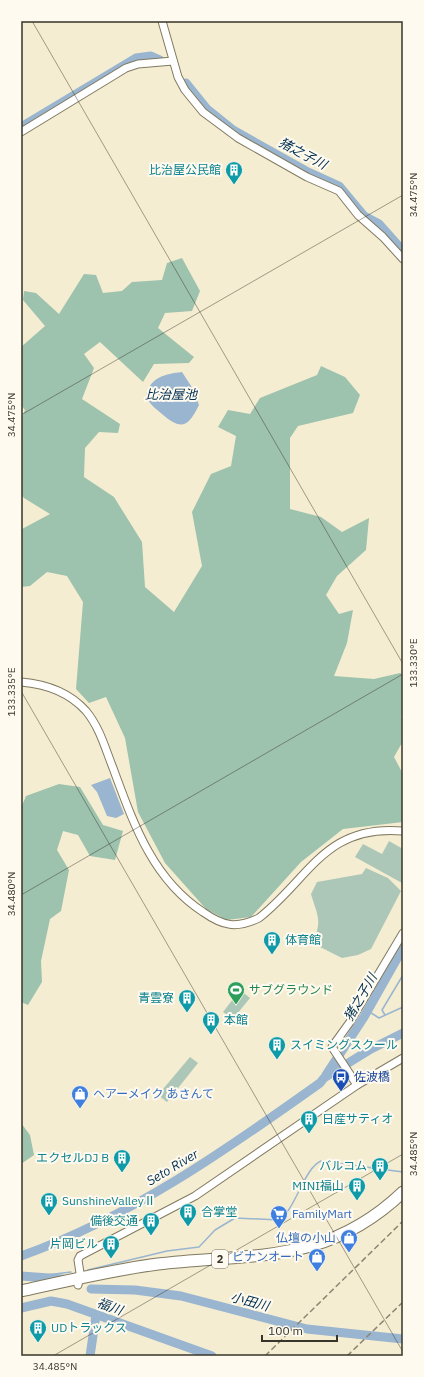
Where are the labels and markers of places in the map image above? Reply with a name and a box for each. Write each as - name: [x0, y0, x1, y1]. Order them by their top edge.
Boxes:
- building icon: 比治屋公民館: [224, 160, 244, 185]
- place label: 比治屋公民館: [149, 162, 221, 177]
- building icon: 体育館: [262, 930, 282, 955]
- place label: 体育館: [285, 932, 321, 947]
- sports icon: サブグラウンド: [226, 980, 246, 1005]
- place label: サブグラウンド: [249, 982, 333, 997]
- building icon: 青雲寮: [177, 988, 197, 1013]
- place label: 青雲寮: [138, 990, 174, 1005]
- building icon: 本館: [201, 1010, 221, 1035]
- place label: 本館: [224, 1012, 248, 1027]
- building icon: スイミングスクール: [267, 1035, 287, 1060]
- place label: スイミングスクール: [290, 1037, 398, 1052]
- bus stop icon: 佐波橋: [331, 1067, 351, 1092]
- place label: 佐波橋: [354, 1069, 390, 1084]
- shop icon: ヘアーメイク あさんて: [70, 1084, 90, 1109]
- place label: ヘアーメイク あさんて: [93, 1086, 214, 1101]
- building icon: 日産サティオ: [299, 1109, 319, 1134]
- place label: 日産サティオ: [322, 1111, 393, 1126]
- building icon: エクセルDJ B: [112, 1148, 132, 1173]
- place label: エクセルDJ B: [36, 1150, 109, 1165]
- building icon: バルコム: [370, 1156, 390, 1181]
- place label: バルコム: [319, 1158, 367, 1173]
- building icon: MINI福山: [347, 1176, 367, 1201]
- place label: MINI福山: [292, 1178, 344, 1193]
- building icon: SunshineValleyⅡ: [39, 1191, 59, 1216]
- place label: SunshineValleyⅡ: [62, 1193, 156, 1208]
- building icon: 合掌堂: [178, 1202, 198, 1227]
- place label: 合掌堂: [201, 1204, 237, 1219]
- supermarket icon: FamilyMart: [269, 1204, 289, 1229]
- place label: FamilyMart: [292, 1206, 352, 1221]
- building icon: 備後交通: [141, 1211, 161, 1236]
- place label: 備後交通: [90, 1213, 138, 1228]
- shop icon: 仏壇の小山: [339, 1228, 359, 1253]
- place label: 仏壇の小山: [276, 1230, 336, 1245]
- building icon: 片岡ビル: [101, 1234, 121, 1259]
- place label: 片岡ビル: [50, 1236, 98, 1251]
- shop icon: ビナンオート: [307, 1247, 327, 1272]
- place label: ビナンオート: [232, 1249, 304, 1264]
- building icon: UDトラックス: [28, 1318, 48, 1343]
- place label: UDトラックス: [51, 1320, 127, 1335]

